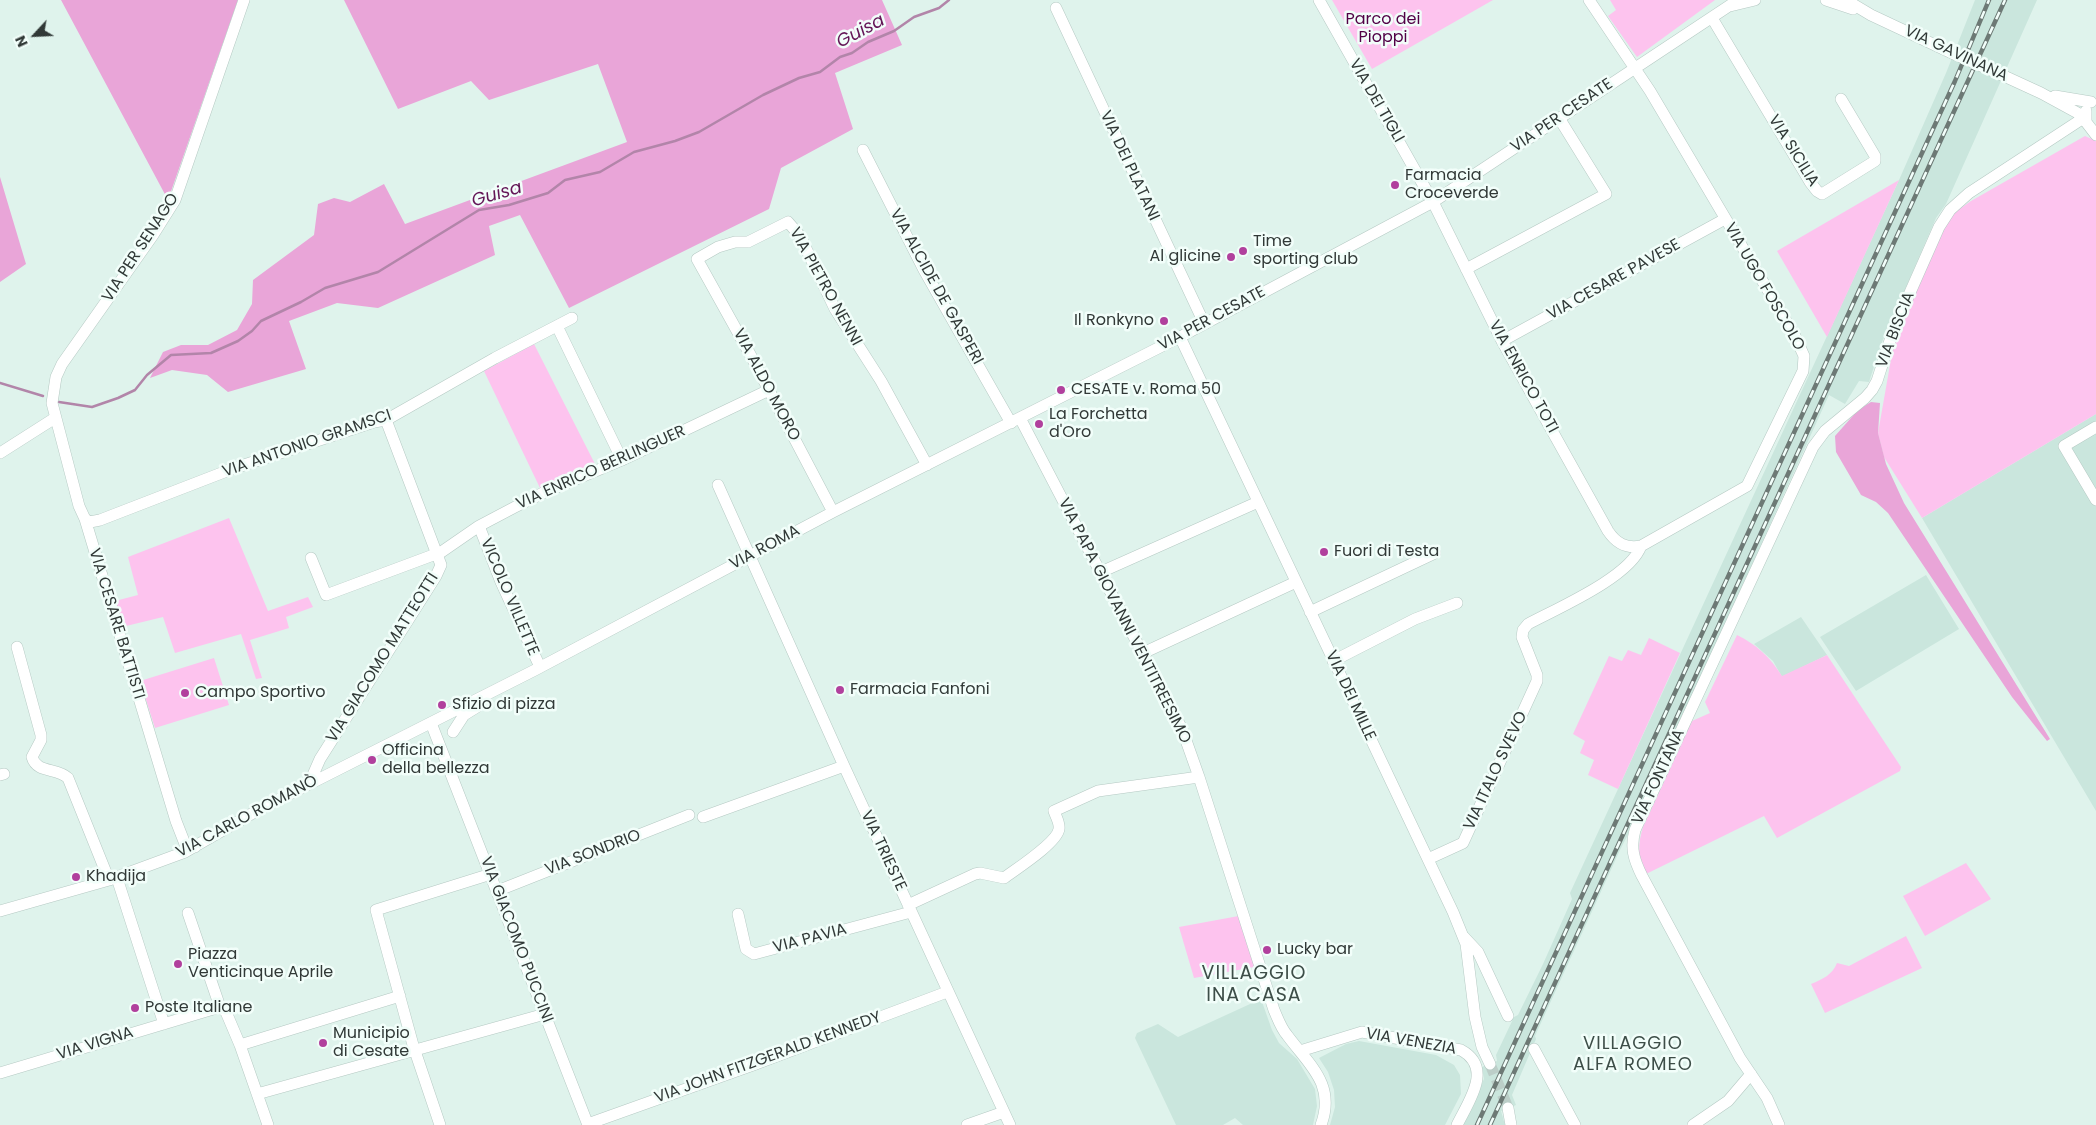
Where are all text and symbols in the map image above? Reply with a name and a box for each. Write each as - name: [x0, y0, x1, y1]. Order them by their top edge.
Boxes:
- north arrow: [10, 10, 60, 60]
- water label: Guisa: [833, 10, 889, 54]
- park label: Parco dei Pioppi: [1346, 10, 1420, 48]
- street label: VIA GAVINANA: [1901, 22, 2011, 86]
- text: N: [10, 32, 33, 50]
- street label: VIA DEI TIGLI: [1344, 56, 1408, 146]
- street label: VIA PER CESATE: [1507, 75, 1617, 157]
- street label: VIA DEI PLATANI: [1095, 108, 1163, 224]
- street label: VIA SICILIA: [1763, 112, 1823, 190]
- place label: Farmacia Croceverde: [1405, 166, 1499, 204]
- water label: Guisa: [469, 178, 525, 212]
- marker: Farmacia Croceverde: [1389, 179, 1401, 191]
- street label: VIA PER SENAGO: [99, 190, 183, 306]
- street label: VIA ALCIDE DE GASPERI: [885, 206, 987, 368]
- street label: VIA UGO FOSCOLO: [1720, 220, 1808, 354]
- street label: VIA PIETRO NENNI: [785, 224, 865, 350]
- place label: Time sporting club: [1253, 232, 1358, 270]
- street label: VIA CESARE PAVESE: [1544, 235, 1684, 325]
- marker: Time sporting club: [1237, 245, 1249, 257]
- place label: Al glicine: [1150, 247, 1221, 267]
- marker: Al glicine: [1225, 251, 1237, 263]
- street label: VIA PER CESATE: [1155, 283, 1269, 355]
- street label: VIA BISCIA: [1873, 289, 1919, 371]
- place label: Il Ronkyno: [1074, 311, 1154, 331]
- marker: Il Ronkyno: [1158, 315, 1170, 327]
- street label: VIA ENRICO TOTI: [1484, 317, 1562, 437]
- street label: VIA ALDO MORO: [728, 326, 804, 444]
- place label: CESATE v. Roma 50: [1071, 380, 1221, 400]
- marker: CESATE v. Roma 50: [1055, 384, 1067, 396]
- place label: La Forchetta d'Oro: [1049, 405, 1148, 443]
- street label: VIA ANTONIO GRAMSCI: [220, 406, 394, 482]
- marker: La Forchetta d'Oro: [1033, 418, 1045, 430]
- street label: VIA ENRICO BERLINGUER: [513, 422, 689, 514]
- street label: VIA PAPA GIOVANNI VENTITREESIMO: [1054, 495, 1194, 747]
- street label: VIA ROMA: [727, 522, 803, 574]
- street label: VICOLO VILLETTE: [476, 535, 542, 659]
- place label: Fuori di Testa: [1334, 542, 1439, 562]
- street label: VIA CESARE BATTISTI: [84, 546, 148, 702]
- marker: Fuori di Testa: [1318, 546, 1330, 558]
- street label: VIA GIACOMO MATTEOTTI: [323, 570, 443, 746]
- street label: VIA DEI MILLE: [1321, 648, 1379, 744]
- place label: Farmacia Fanfoni: [850, 680, 990, 700]
- place label: Campo Sportivo: [195, 683, 325, 703]
- marker: Farmacia Fanfoni: [834, 684, 846, 696]
- marker: Campo Sportivo: [179, 687, 191, 699]
- place label: Sfizio di pizza: [452, 695, 555, 715]
- marker: Sfizio di pizza: [436, 699, 448, 711]
- street label: VIA ITALO SVEVO: [1460, 709, 1532, 833]
- street label: VIA FONTANA: [1628, 726, 1690, 828]
- place label: Officina della bellezza: [382, 741, 490, 779]
- marker: Officina della bellezza: [366, 754, 378, 766]
- street label: VIA CARLO ROMANÒ: [173, 772, 321, 862]
- street label: VIA TRIESTE: [856, 808, 910, 894]
- street label: VIA SONDRIO: [543, 826, 643, 880]
- street label: VIA GIACOMO PUCCINI: [475, 854, 557, 1026]
- place label: Khadija: [86, 867, 146, 887]
- marker: Khadija: [70, 871, 82, 883]
- street label: VIA PAVIA: [771, 920, 849, 958]
- place label: Lucky bar: [1277, 940, 1353, 960]
- marker: Lucky bar: [1261, 944, 1273, 956]
- place label: Piazza Venticinque Aprile: [188, 945, 333, 983]
- marker: Piazza Venticinque Aprile: [172, 958, 184, 970]
- district label: VILLAGGIO INA CASA: [1200, 963, 1308, 1007]
- place label: Poste Italiane: [145, 998, 252, 1018]
- marker: Poste Italiane: [129, 1002, 141, 1014]
- street label: VIA JOHN FITZGERALD KENNEDY: [652, 1008, 884, 1108]
- street label: VIA VIGNA: [54, 1023, 136, 1065]
- place label: Municipio di Cesate: [333, 1024, 410, 1062]
- street label: VIA VENEZIA: [1364, 1025, 1458, 1059]
- district label: VILLAGGIO ALFA ROMEO: [1572, 1033, 1694, 1076]
- marker: Municipio di Cesate: [317, 1037, 329, 1049]

